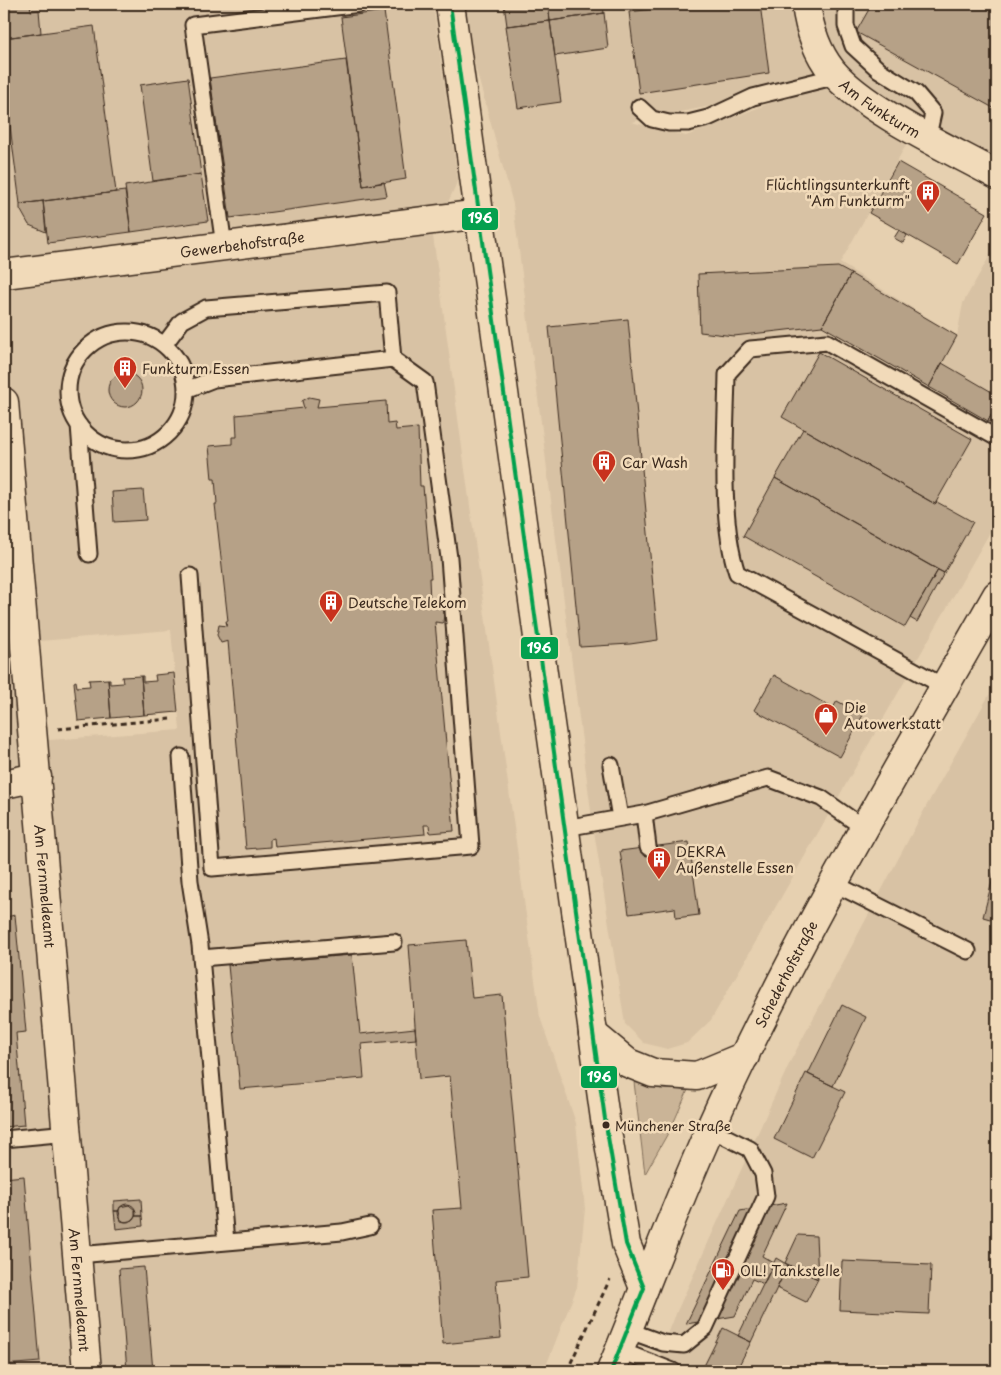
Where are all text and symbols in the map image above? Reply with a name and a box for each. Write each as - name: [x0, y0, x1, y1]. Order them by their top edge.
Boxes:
- street label: Am Funkturm: [835, 74, 924, 143]
- place label: Flüchtlingsunterkunft "Am Funkturm": [766, 174, 910, 211]
- building icon: Flüchtlingsunterkunft "Am Funkturm": [915, 179, 941, 213]
- line badge: 196: [461, 207, 499, 231]
- text: 196: [468, 207, 492, 228]
- street label: Gewerbehofstraße: [179, 226, 306, 262]
- building icon: Funkturm Essen: [112, 355, 138, 389]
- place label: Funkturm Essen: [142, 358, 250, 379]
- building icon: Car Wash: [591, 449, 617, 483]
- place label: Car Wash: [622, 452, 688, 473]
- building icon: Deutsche Telekom: [318, 589, 344, 623]
- place label: Deutsche Telekom: [348, 592, 467, 613]
- line badge: 196: [520, 636, 559, 660]
- text: 196: [527, 637, 551, 658]
- place label: Die Autowerkstatt: [844, 697, 941, 734]
- shop icon: Die Autowerkstatt: [813, 702, 839, 736]
- street label: Am Fernmeldeamt: [30, 824, 61, 949]
- place label: DEKRA Außenstelle Essen: [676, 841, 794, 878]
- building icon: DEKRA Außenstelle Essen: [646, 846, 672, 880]
- street label: Schederhofstraße: [749, 917, 822, 1031]
- line badge: 196: [580, 1065, 618, 1089]
- text: 196: [587, 1066, 611, 1087]
- place label: Münchener Straße: [615, 1116, 731, 1135]
- marker: Münchener Straße: [601, 1120, 611, 1130]
- street label: Am Fernmeldeamt: [64, 1227, 96, 1353]
- fuel station icon: OIL! Tankstelle: [710, 1257, 736, 1291]
- place label: OIL! Tankstelle: [740, 1260, 841, 1281]

